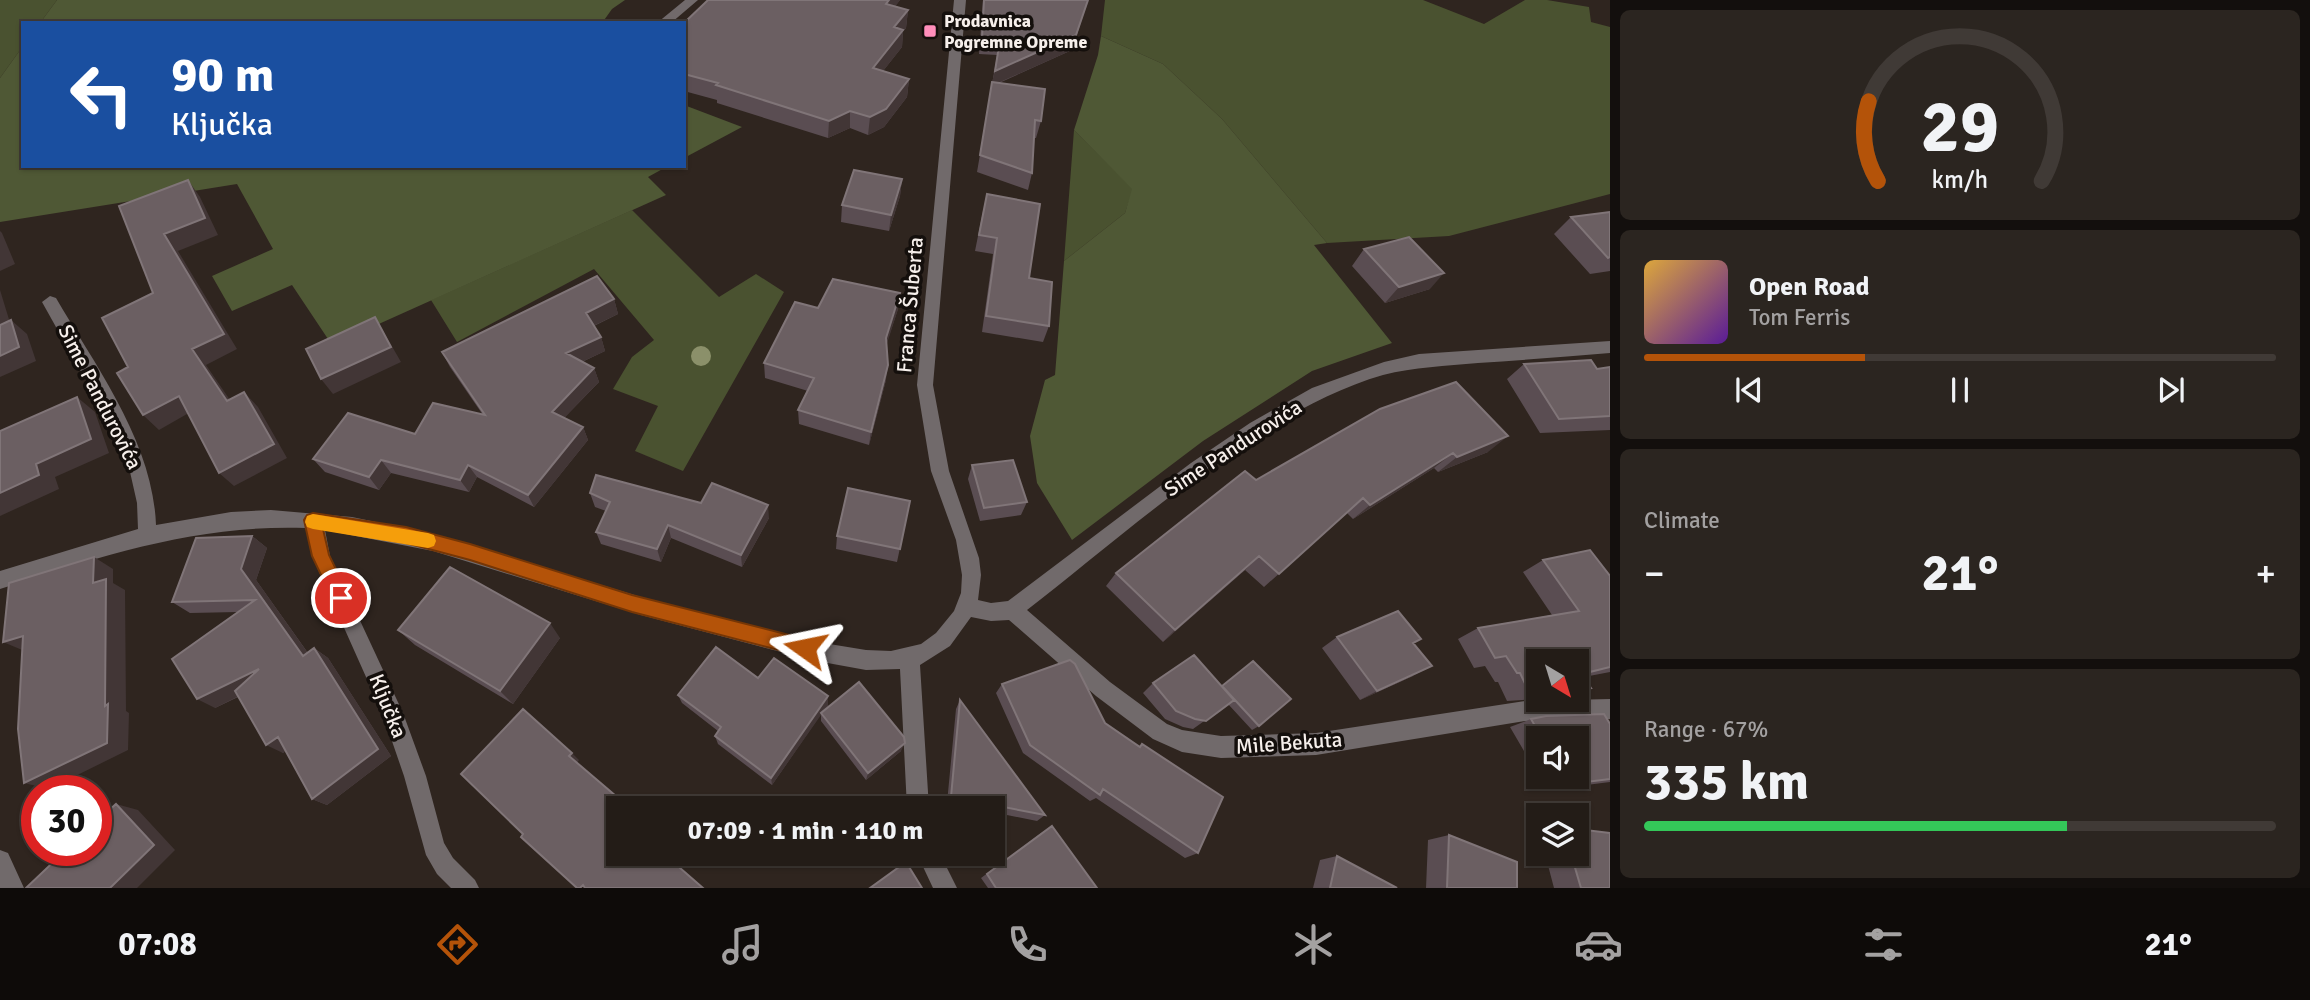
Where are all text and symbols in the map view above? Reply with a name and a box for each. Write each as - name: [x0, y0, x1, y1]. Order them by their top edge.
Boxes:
- place label: Prodavnica Pogremne Opreme: [944, 10, 1087, 53]
- marker: Prodavnica Pogremne Opreme: [922, 23, 938, 39]
- text: 90 m: [171, 45, 274, 105]
- icon: left: [56, 49, 147, 140]
- text: 29: [1921, 83, 1999, 172]
- text: Ključka: [171, 105, 273, 144]
- text: km/h: [1932, 164, 1988, 195]
- street label: Franca Šuberta: [891, 236, 929, 374]
- text: Open Road: [1749, 271, 1870, 303]
- text: Tom Ferris: [1749, 303, 1850, 332]
- street label: Sime Pandurovića: [52, 320, 148, 474]
- icon: previous: [1730, 371, 1768, 409]
- icon: pause: [1941, 371, 1979, 409]
- icon: next: [2152, 371, 2190, 409]
- street label: Sime Pandurovića: [1159, 394, 1307, 502]
- text: Climate: [1644, 506, 1720, 535]
- text: 21°: [1922, 541, 1998, 605]
- text: −: [1644, 550, 1665, 597]
- text: +: [2255, 550, 2276, 597]
- pin: [311, 568, 371, 628]
- icon: arrive: [322, 579, 360, 617]
- position arrow: [768, 611, 842, 685]
- north arrow: [1526, 649, 1589, 712]
- map controls: [1526, 649, 1589, 866]
- street label: Ključka: [363, 670, 413, 742]
- text: Range · 67%: [1644, 715, 1768, 744]
- street label: Mile Bekuta: [1235, 726, 1343, 760]
- button: sound: [1526, 726, 1589, 789]
- text: 335 km: [1644, 750, 1809, 814]
- speed limit sign: 30: [21, 775, 112, 866]
- button: layers: [1526, 803, 1589, 866]
- text: 07:09 · 1 min · 110 m: [688, 815, 923, 847]
- icon: directions: [433, 920, 482, 969]
- icon: music: [718, 920, 767, 969]
- icon: phone: [1003, 920, 1052, 969]
- icon: climate: [1289, 920, 1338, 969]
- icon: car: [1574, 920, 1623, 969]
- icon: filters: [1859, 920, 1908, 969]
- text: 07:08: [118, 925, 197, 964]
- text: 21°: [2144, 925, 2192, 964]

